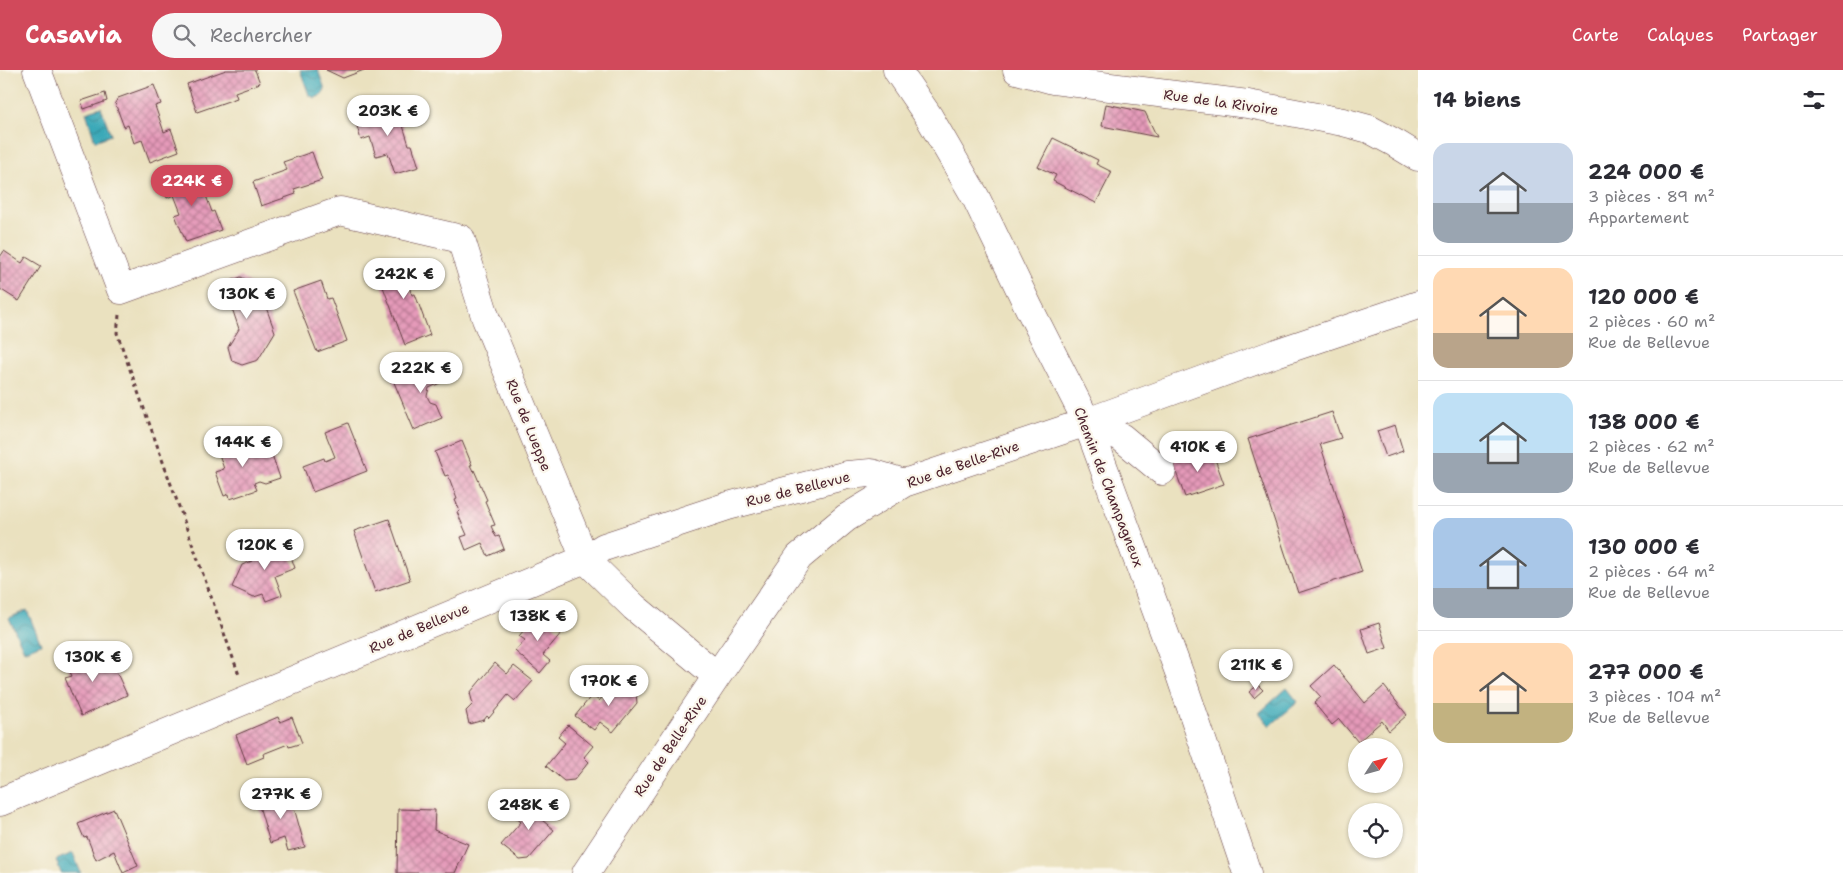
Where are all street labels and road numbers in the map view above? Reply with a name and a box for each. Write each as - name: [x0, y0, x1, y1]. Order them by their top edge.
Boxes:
- street label: Rue de la Rivoire: [1162, 85, 1280, 119]
- street label: Rue de Lueppe: [502, 376, 556, 474]
- street label: Chemin de Champagneux: [1070, 405, 1148, 569]
- street label: Rue de Belle-Rive: [904, 436, 1022, 492]
- street label: Rue de Bellevue: [744, 467, 852, 511]
- street label: Rue de Bellevue: [366, 599, 472, 657]
- street label: Rue de Belle-Rive: [630, 692, 710, 800]

